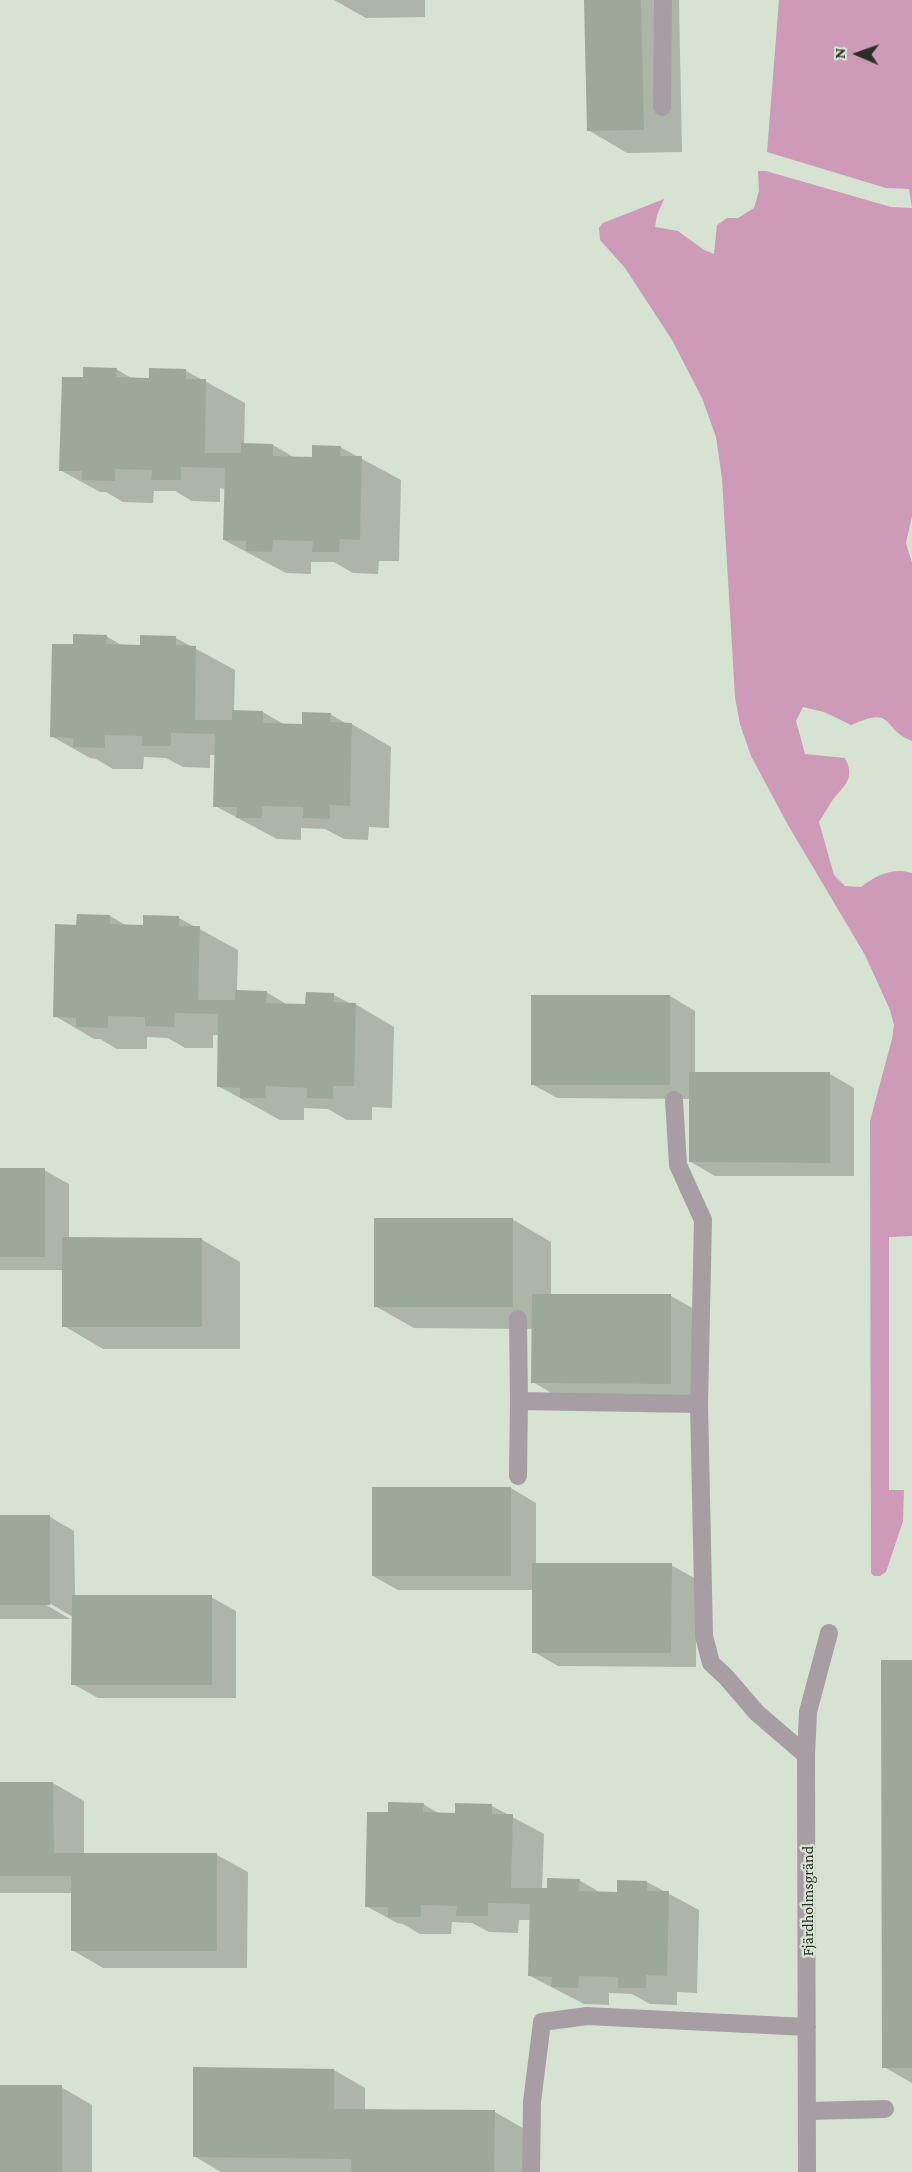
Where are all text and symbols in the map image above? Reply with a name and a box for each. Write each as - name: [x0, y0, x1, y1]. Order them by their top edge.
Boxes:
- north arrow: [828, 24, 888, 84]
- text: N: [831, 48, 848, 59]
- street label: Fjärdholmsgränd: [798, 1846, 818, 1956]

